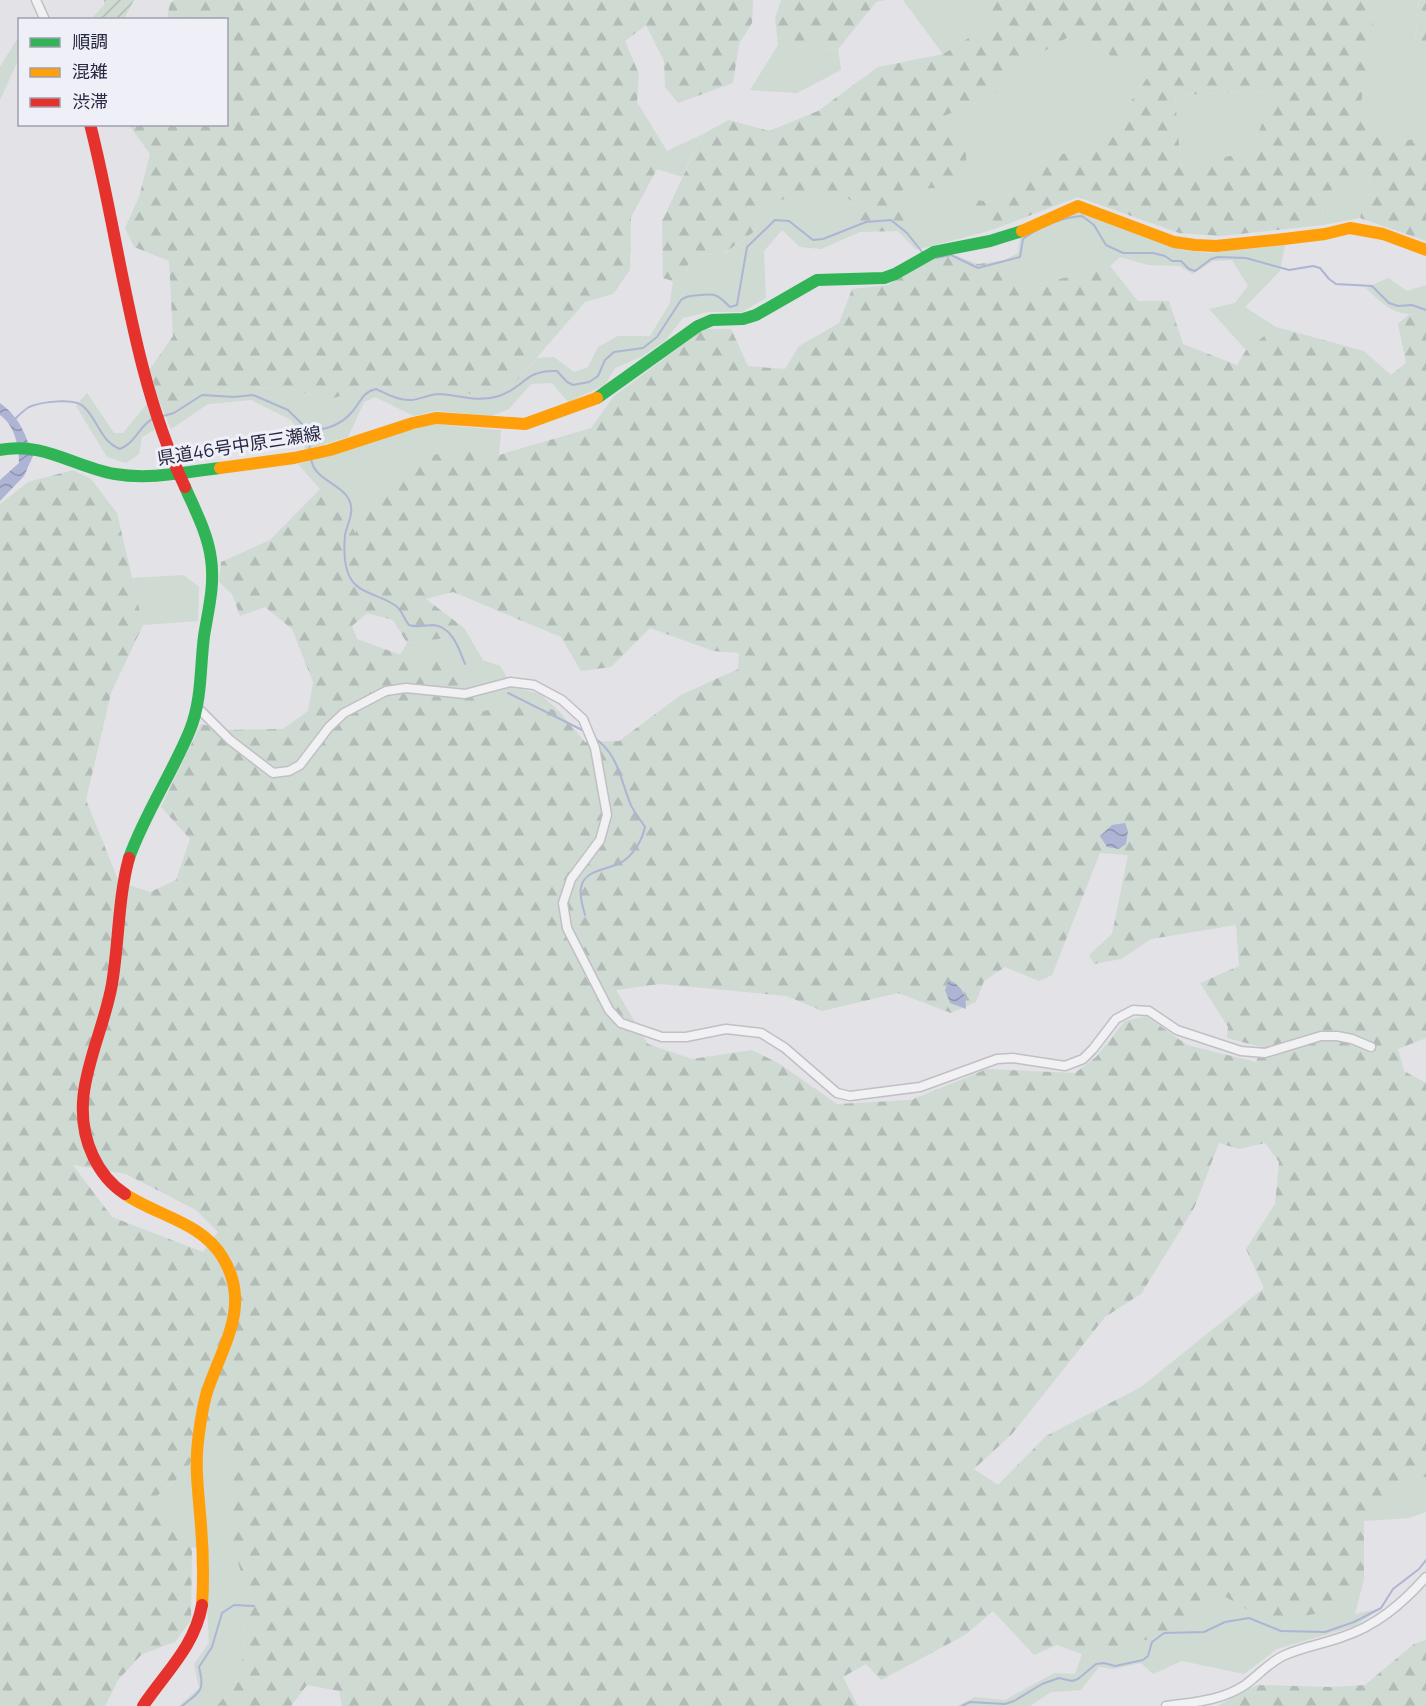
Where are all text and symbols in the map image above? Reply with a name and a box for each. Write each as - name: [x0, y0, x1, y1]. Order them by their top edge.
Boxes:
- legend: [18, 18, 228, 126]
- text: 順調: [72, 29, 108, 53]
- text: 混雑: [72, 59, 108, 83]
- text: 渋滞: [72, 89, 108, 113]
- street label: 県道46号中原三瀬線: [155, 420, 323, 470]

